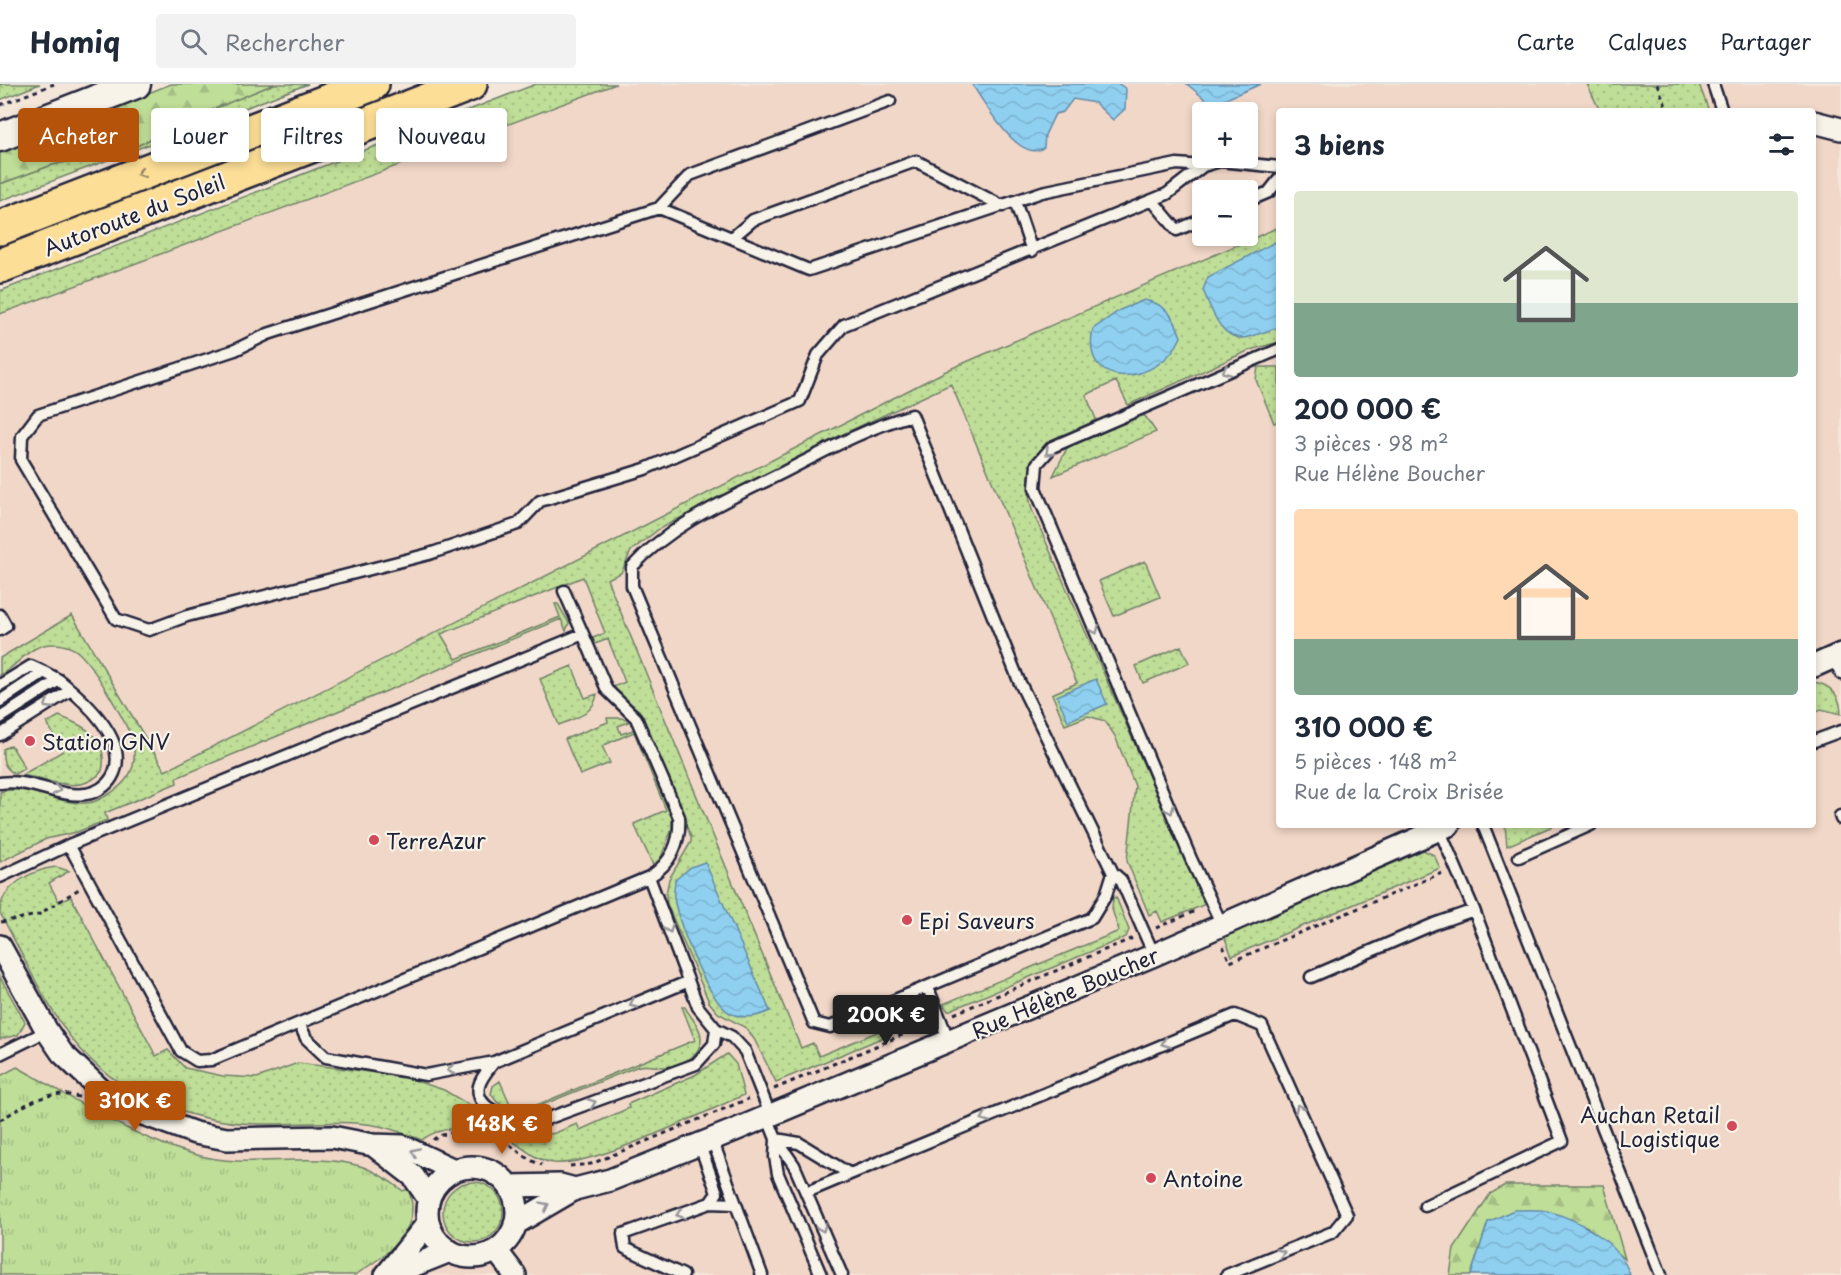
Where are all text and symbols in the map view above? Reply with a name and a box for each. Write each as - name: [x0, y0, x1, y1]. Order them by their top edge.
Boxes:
- search box: [156, 14, 576, 68]
- text: Homiq: [30, 20, 120, 63]
- icon: search: [177, 25, 210, 58]
- text: Rechercher: [225, 25, 344, 58]
- text: Carte: [1517, 25, 1575, 57]
- text: Calques: [1608, 25, 1687, 57]
- text: Partager: [1720, 25, 1811, 57]
- map controls: [1192, 102, 1258, 246]
- button: +: [1192, 102, 1258, 168]
- chip: Acheter: [18, 108, 139, 162]
- chip: Louer: [151, 108, 249, 162]
- chip: Filtres: [261, 108, 364, 162]
- chip: Nouveau: [376, 108, 507, 162]
- text: 3 biens: [1294, 125, 1385, 164]
- icon: filters: [1765, 128, 1798, 161]
- street label: Autoroute du Soleil: [39, 165, 229, 263]
- one-way arrow: [136, 166, 147, 179]
- button: −: [1192, 180, 1258, 246]
- icon: home: [1492, 230, 1600, 338]
- one-way arrow: [1221, 363, 1232, 375]
- text: 200 000 €: [1294, 389, 1441, 428]
- text: 3 pièces · 98 m²: [1294, 428, 1449, 458]
- one-way arrow: [1046, 445, 1056, 456]
- text: Rue Hélène Boucher: [1294, 458, 1485, 488]
- icon: home: [1492, 548, 1600, 656]
- one-way arrow: [1088, 623, 1100, 634]
- one-way arrow: [44, 698, 54, 710]
- text: 310 000 €: [1294, 707, 1433, 746]
- place label: Station GNV: [42, 725, 170, 757]
- marker: Station GNV: [23, 734, 37, 748]
- text: 5 pièces · 148 m²: [1294, 746, 1457, 776]
- text: Rue de la Croix Brisée: [1294, 776, 1504, 806]
- one-way arrow: [52, 783, 62, 796]
- one-way arrow: [1163, 803, 1175, 814]
- place label: TerreAzur: [386, 824, 486, 856]
- marker: TerreAzur: [367, 833, 381, 847]
- place label: Epi Saveurs: [919, 904, 1035, 936]
- marker: Epi Saveurs: [900, 913, 914, 927]
- one-way arrow: [662, 923, 674, 934]
- street label: Rue Hélène Boucher: [966, 938, 1164, 1046]
- pin: 200K €: [837, 995, 935, 1046]
- one-way arrow: [629, 997, 640, 1009]
- text: 200K €: [847, 999, 925, 1029]
- one-way arrow: [1161, 1036, 1172, 1048]
- one-way arrow: [446, 1063, 456, 1076]
- pin: 310K €: [86, 1081, 184, 1132]
- text: 310K €: [99, 1085, 171, 1115]
- one-way arrow: [586, 1097, 597, 1110]
- place label: Auchan Retail Logistique: [1580, 1098, 1720, 1154]
- one-way arrow: [1294, 1103, 1306, 1114]
- pin: 148K €: [453, 1104, 551, 1155]
- text: 148K €: [466, 1108, 538, 1138]
- one-way arrow: [981, 1111, 992, 1123]
- marker: Auchan Retail Logistique: [1725, 1119, 1739, 1133]
- one-way arrow: [410, 1147, 421, 1159]
- place label: Antoine: [1163, 1162, 1243, 1194]
- marker: Antoine: [1144, 1171, 1158, 1185]
- one-way arrow: [538, 1201, 549, 1213]
- one-way arrow: [675, 1206, 686, 1219]
- one-way arrow: [815, 1222, 827, 1233]
- one-way arrow: [1275, 1248, 1286, 1260]

